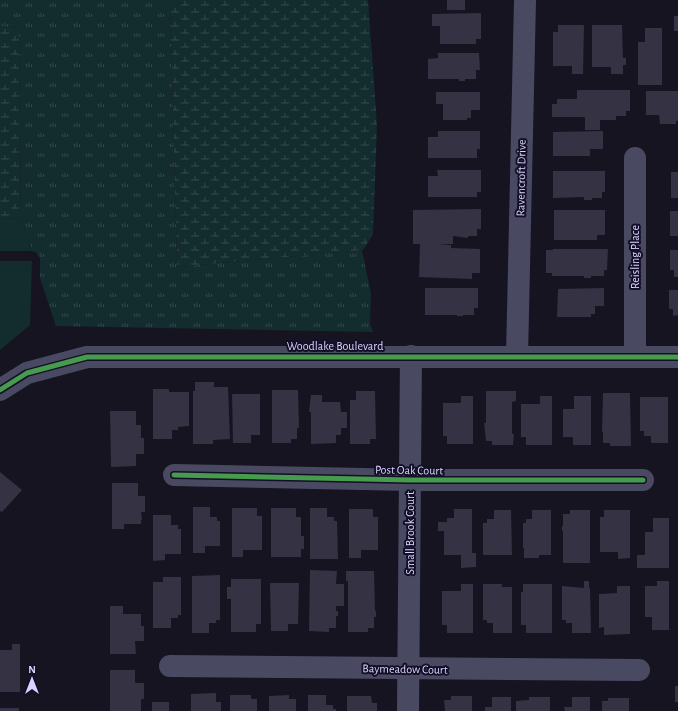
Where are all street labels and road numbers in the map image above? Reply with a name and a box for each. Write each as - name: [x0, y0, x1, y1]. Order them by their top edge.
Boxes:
- street label: Ravencroft Drive: [514, 139, 528, 217]
- street label: Reisling Place: [629, 225, 641, 289]
- street label: Woodlake Boulevard: [287, 340, 383, 352]
- street label: Post Oak Court: [375, 463, 443, 477]
- street label: Small Brook Court: [404, 491, 416, 575]
- street label: Baymeadow Court: [362, 662, 448, 677]

